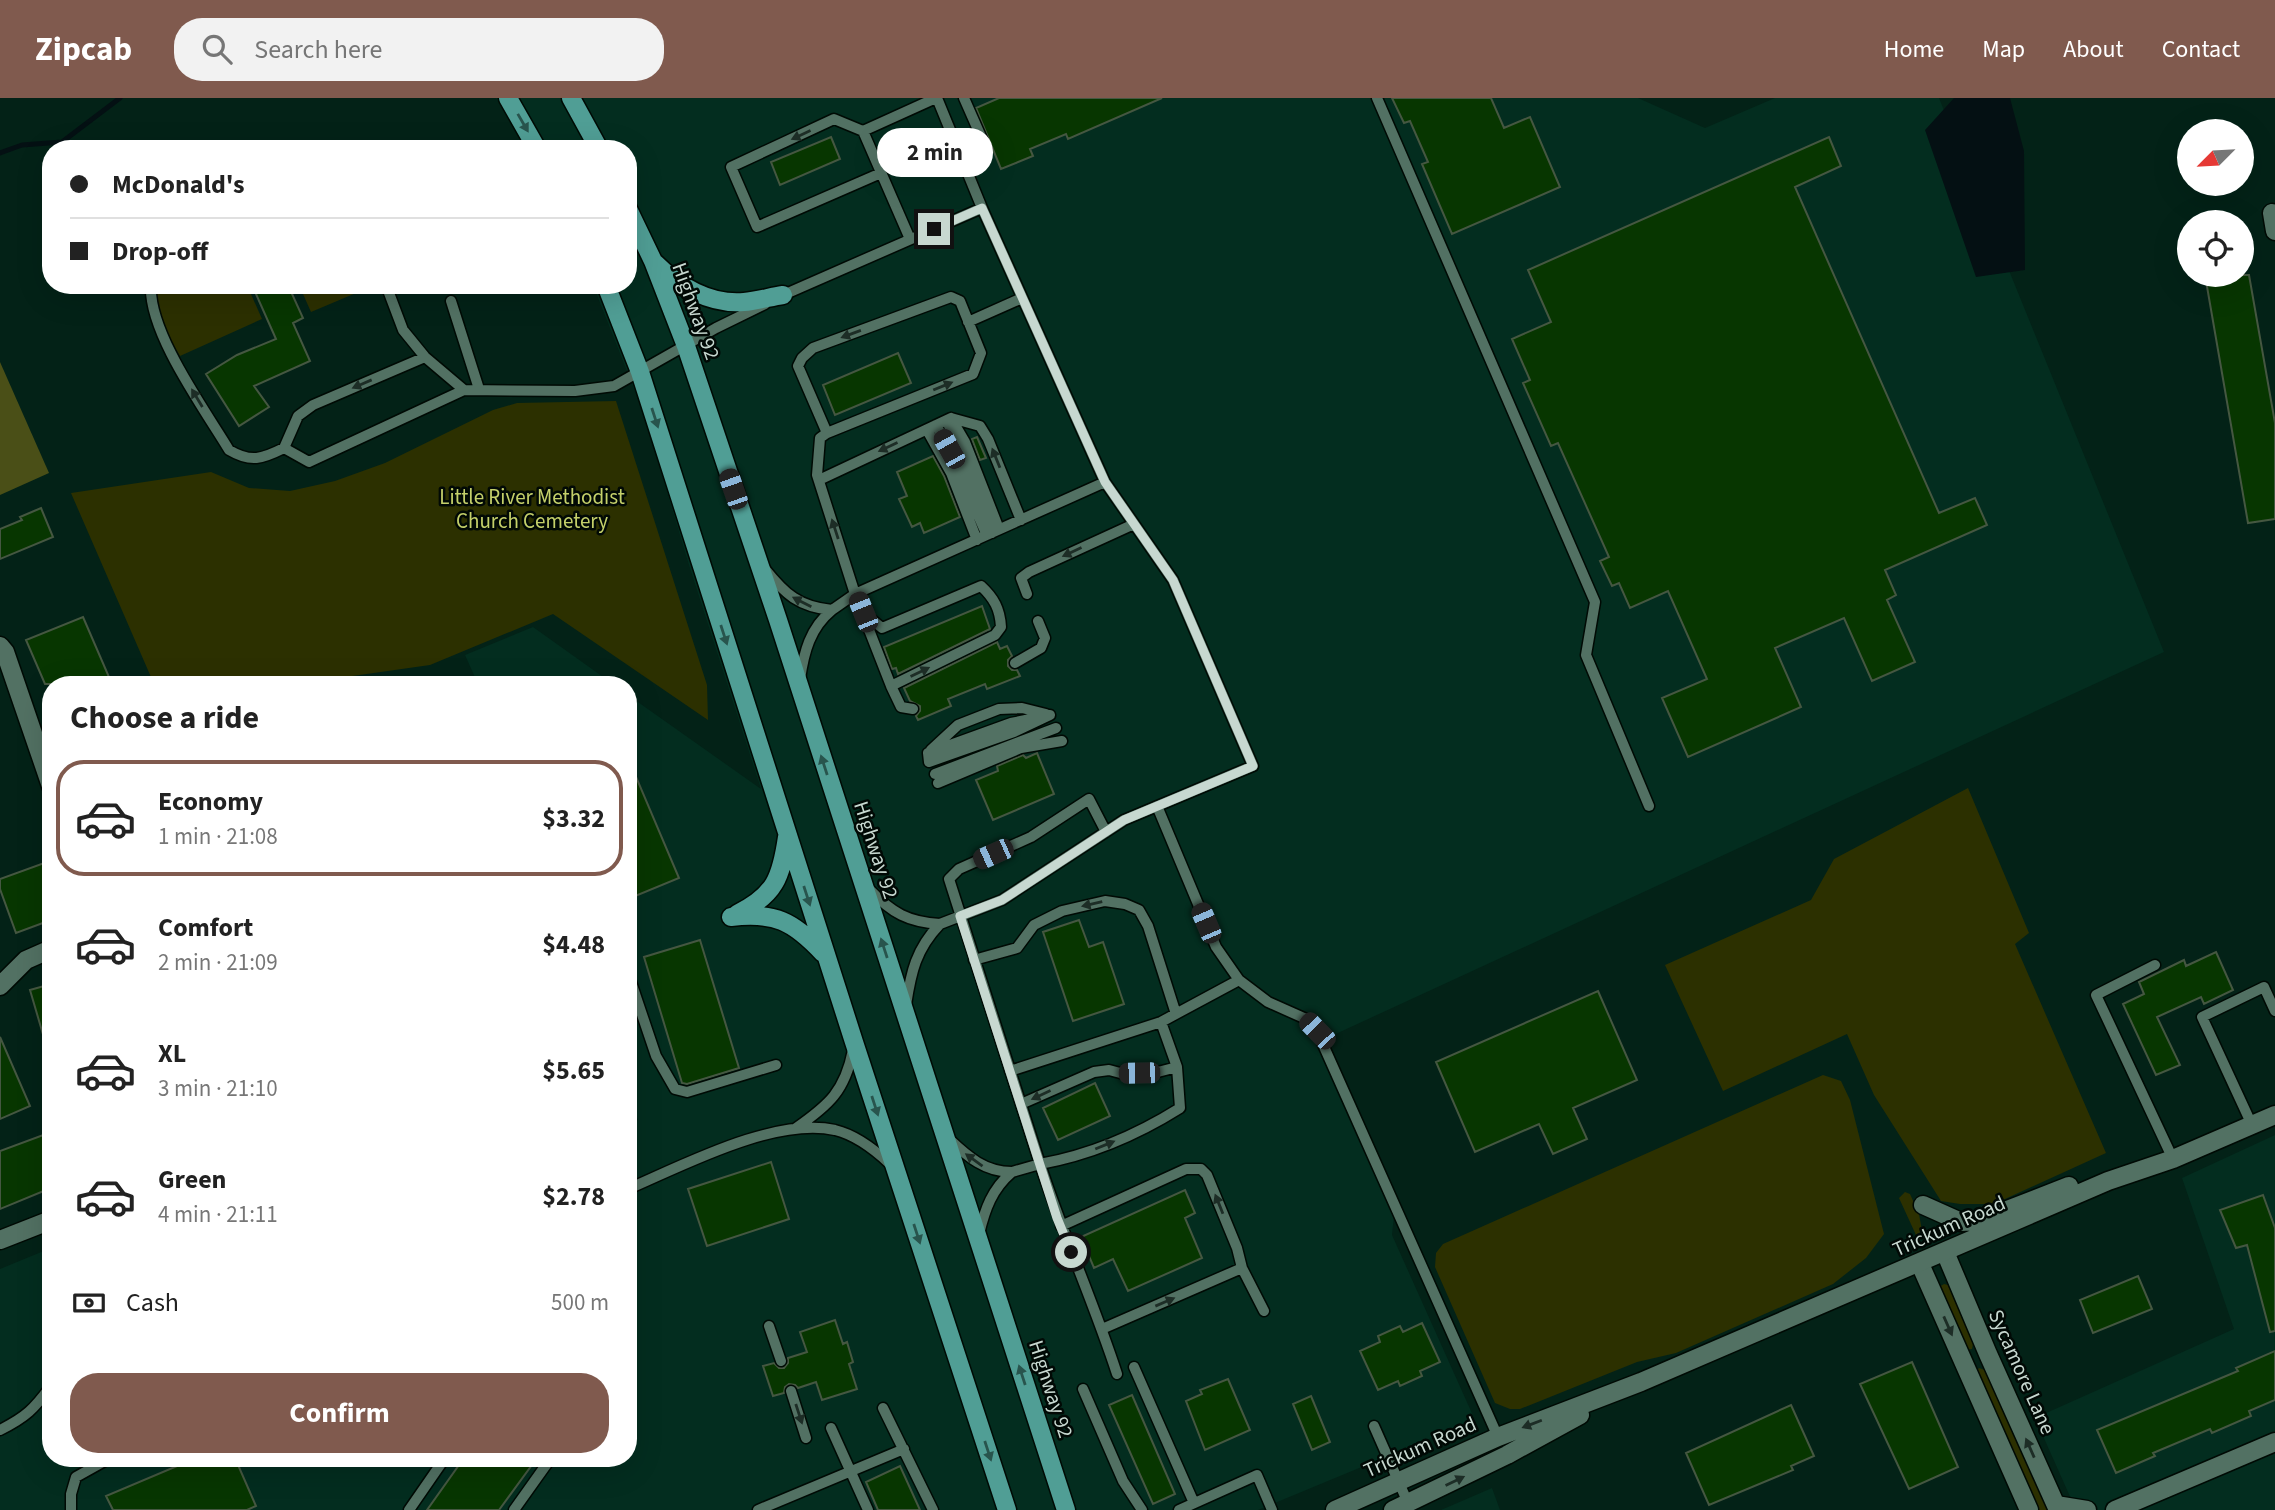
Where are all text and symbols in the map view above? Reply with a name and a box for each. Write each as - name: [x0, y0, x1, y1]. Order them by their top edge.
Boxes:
- search box: [174, 18, 664, 81]
- text: Zipcab: [35, 26, 132, 73]
- icon: search: [198, 30, 236, 68]
- text: Search here: [254, 31, 382, 68]
- text: Home: [1884, 32, 1944, 67]
- text: Map: [1982, 32, 2025, 67]
- text: About: [2063, 32, 2124, 67]
- text: Contact: [2162, 32, 2240, 67]
- one-way arrow: [517, 114, 529, 133]
- north arrow: [2177, 119, 2254, 196]
- map controls: [2177, 119, 2254, 287]
- callout: 2 min: [876, 128, 992, 176]
- one-way arrow: [791, 129, 811, 140]
- text: 2 min: [907, 136, 963, 169]
- text: McDonald's: [112, 166, 245, 203]
- button: locate: [2177, 210, 2254, 287]
- route end: [918, 213, 950, 245]
- text: Drop-off: [112, 233, 208, 270]
- street label: Highway 92: [665, 258, 727, 364]
- one-way arrow: [841, 328, 862, 339]
- one-way arrow: [352, 378, 372, 390]
- one-way arrow: [933, 381, 954, 392]
- one-way arrow: [191, 388, 204, 407]
- one-way arrow: [650, 408, 661, 429]
- car: [930, 426, 969, 472]
- one-way arrow: [878, 442, 898, 453]
- one-way arrow: [990, 448, 1001, 469]
- car: [717, 466, 750, 512]
- park label: Little River Methodist Church Cemetery: [439, 482, 625, 536]
- one-way arrow: [829, 518, 839, 539]
- one-way arrow: [1062, 546, 1082, 558]
- car: [846, 589, 881, 635]
- one-way arrow: [792, 597, 812, 609]
- one-way arrow: [719, 625, 730, 646]
- one-way arrow: [910, 666, 930, 677]
- text: Choose a ride: [70, 695, 259, 741]
- one-way arrow: [819, 755, 829, 776]
- text: Economy: [158, 783, 263, 820]
- icon: car: [74, 787, 137, 850]
- street label: Highway 92: [846, 797, 906, 903]
- text: $3.32: [542, 800, 605, 837]
- text: 1 min · 21:08: [158, 820, 278, 853]
- car: [970, 836, 1017, 872]
- one-way arrow: [803, 885, 813, 906]
- one-way arrow: [1081, 899, 1103, 910]
- car: [1189, 900, 1224, 946]
- text: Comfort: [158, 909, 253, 946]
- icon: car: [74, 913, 137, 976]
- text: $4.48: [542, 926, 605, 963]
- one-way arrow: [878, 937, 888, 958]
- text: 2 min · 21:09: [158, 946, 278, 979]
- car: [1295, 1009, 1340, 1053]
- text: XL: [158, 1035, 186, 1072]
- icon: car: [74, 1039, 137, 1102]
- text: $5.65: [542, 1052, 605, 1089]
- car: [1118, 1062, 1161, 1084]
- text: 3 min · 21:10: [158, 1072, 278, 1105]
- one-way arrow: [1031, 1089, 1051, 1101]
- one-way arrow: [870, 1096, 881, 1117]
- one-way arrow: [1095, 1140, 1116, 1151]
- one-way arrow: [965, 1153, 983, 1167]
- text: Green: [158, 1161, 226, 1198]
- icon: car: [74, 1165, 137, 1228]
- text: $2.78: [542, 1178, 605, 1215]
- street label: Trickum Road: [1888, 1188, 2010, 1264]
- one-way arrow: [1213, 1193, 1224, 1214]
- text: 4 min · 21:11: [158, 1198, 278, 1231]
- one-way arrow: [912, 1224, 923, 1245]
- route start: [1055, 1236, 1087, 1268]
- icon: cash: [70, 1284, 108, 1322]
- text: Cash: [126, 1284, 179, 1321]
- text: 500 m: [551, 1286, 609, 1319]
- one-way arrow: [1155, 1296, 1175, 1308]
- street label: Sycamore Lane: [1981, 1305, 2063, 1439]
- one-way arrow: [1942, 1316, 1953, 1337]
- street label: Highway 92: [1021, 1336, 1081, 1442]
- one-way arrow: [1016, 1364, 1027, 1385]
- button: Confirm: [70, 1373, 609, 1453]
- one-way arrow: [794, 1404, 804, 1425]
- street label: Trickum Road: [1359, 1409, 1481, 1485]
- one-way arrow: [1521, 1418, 1542, 1429]
- one-way arrow: [2024, 1438, 2036, 1458]
- one-way arrow: [983, 1440, 994, 1461]
- one-way arrow: [1445, 1476, 1465, 1487]

